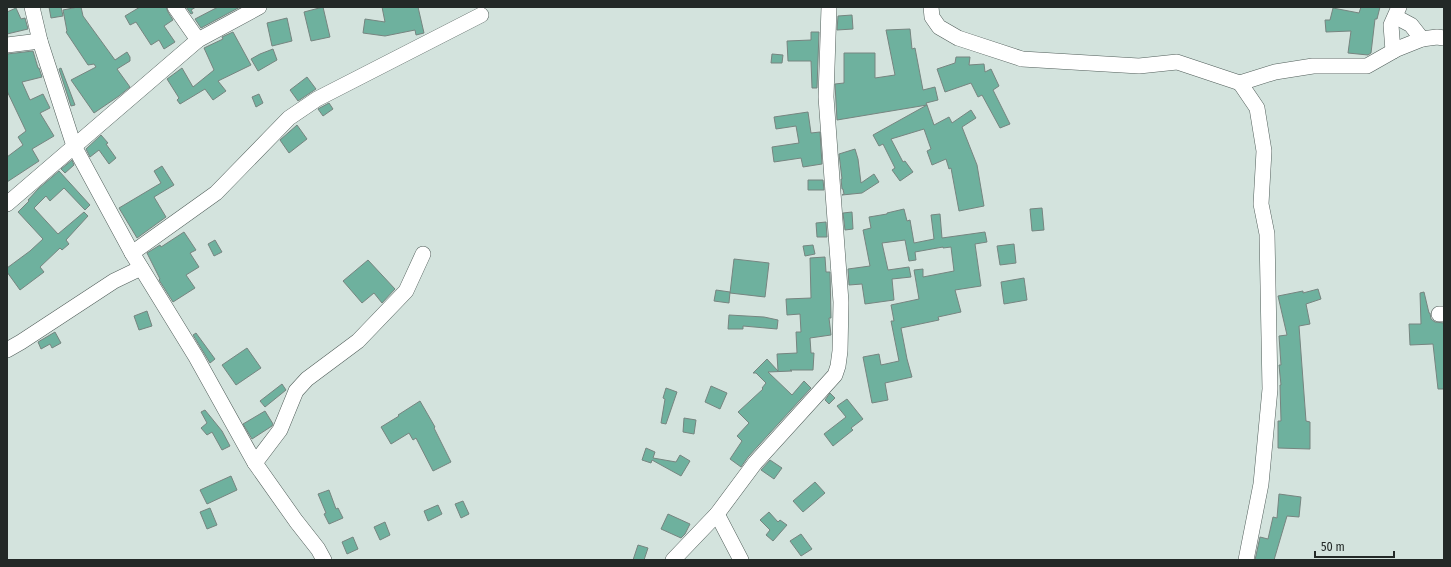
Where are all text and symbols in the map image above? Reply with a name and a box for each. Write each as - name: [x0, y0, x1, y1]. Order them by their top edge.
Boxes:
- scale bar: [1315, 533, 1394, 559]
- text: 50 m: [1321, 540, 1345, 554]

